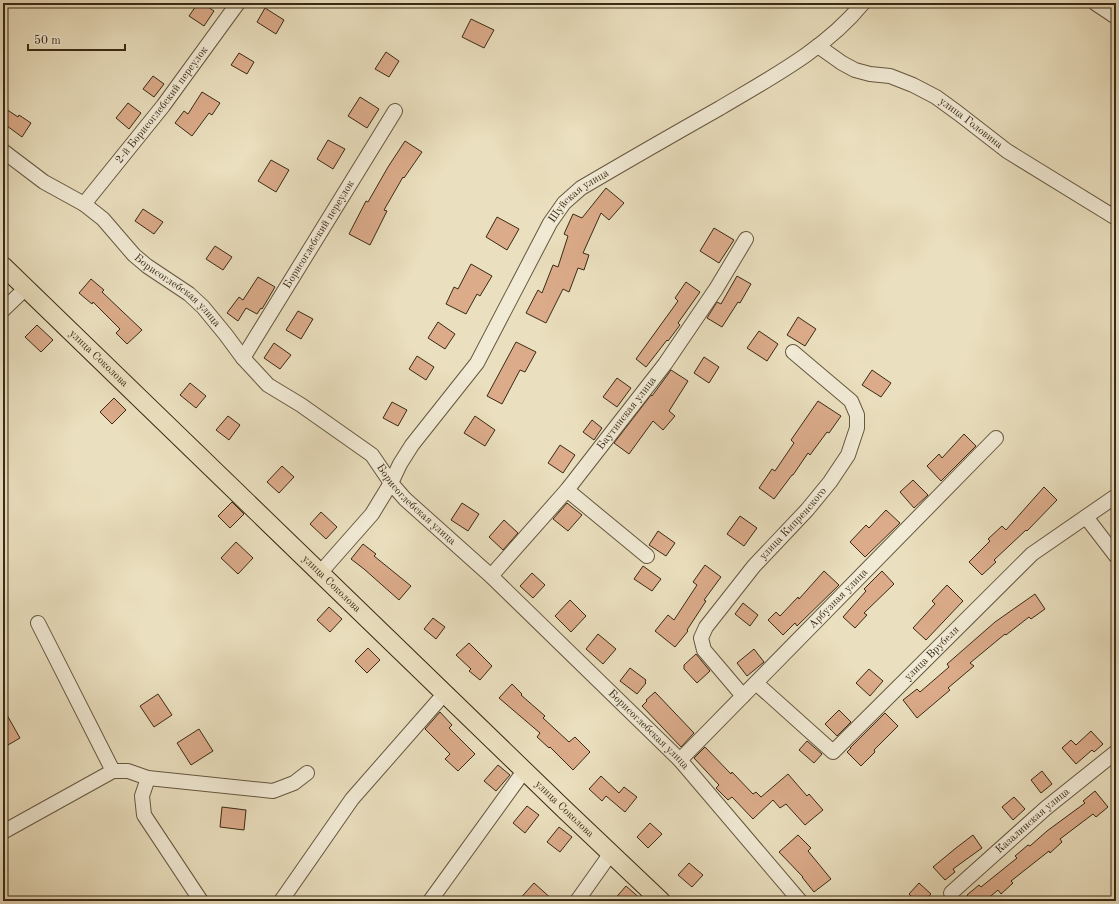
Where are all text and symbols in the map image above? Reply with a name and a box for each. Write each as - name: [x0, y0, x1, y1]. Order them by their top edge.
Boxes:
- scale bar: [28, 26, 125, 52]
- text: 50 m: [34, 34, 61, 47]
- street label: 2-й Борисоглебский переулок: [114, 44, 210, 165]
- street label: улица Головина: [937, 96, 1005, 151]
- street label: Шуйская улица: [546, 167, 611, 225]
- street label: Борисоглебский переулок: [282, 178, 357, 290]
- street label: Борисоглебская улица: [132, 252, 223, 329]
- street label: улица Соколова: [67, 328, 130, 390]
- street label: Баутинская улица: [595, 374, 659, 452]
- street label: Борисоглебская улица: [374, 462, 458, 547]
- street label: улица Кипренского: [757, 485, 829, 562]
- street label: улица Соколова: [300, 553, 363, 615]
- street label: Арбузная улица: [807, 566, 870, 631]
- street label: улица Врубеля: [903, 624, 962, 683]
- street label: Борисоглебская улица: [606, 688, 691, 772]
- street label: улица Соколова: [533, 779, 596, 840]
- street label: Казалинская улица: [994, 786, 1072, 856]

